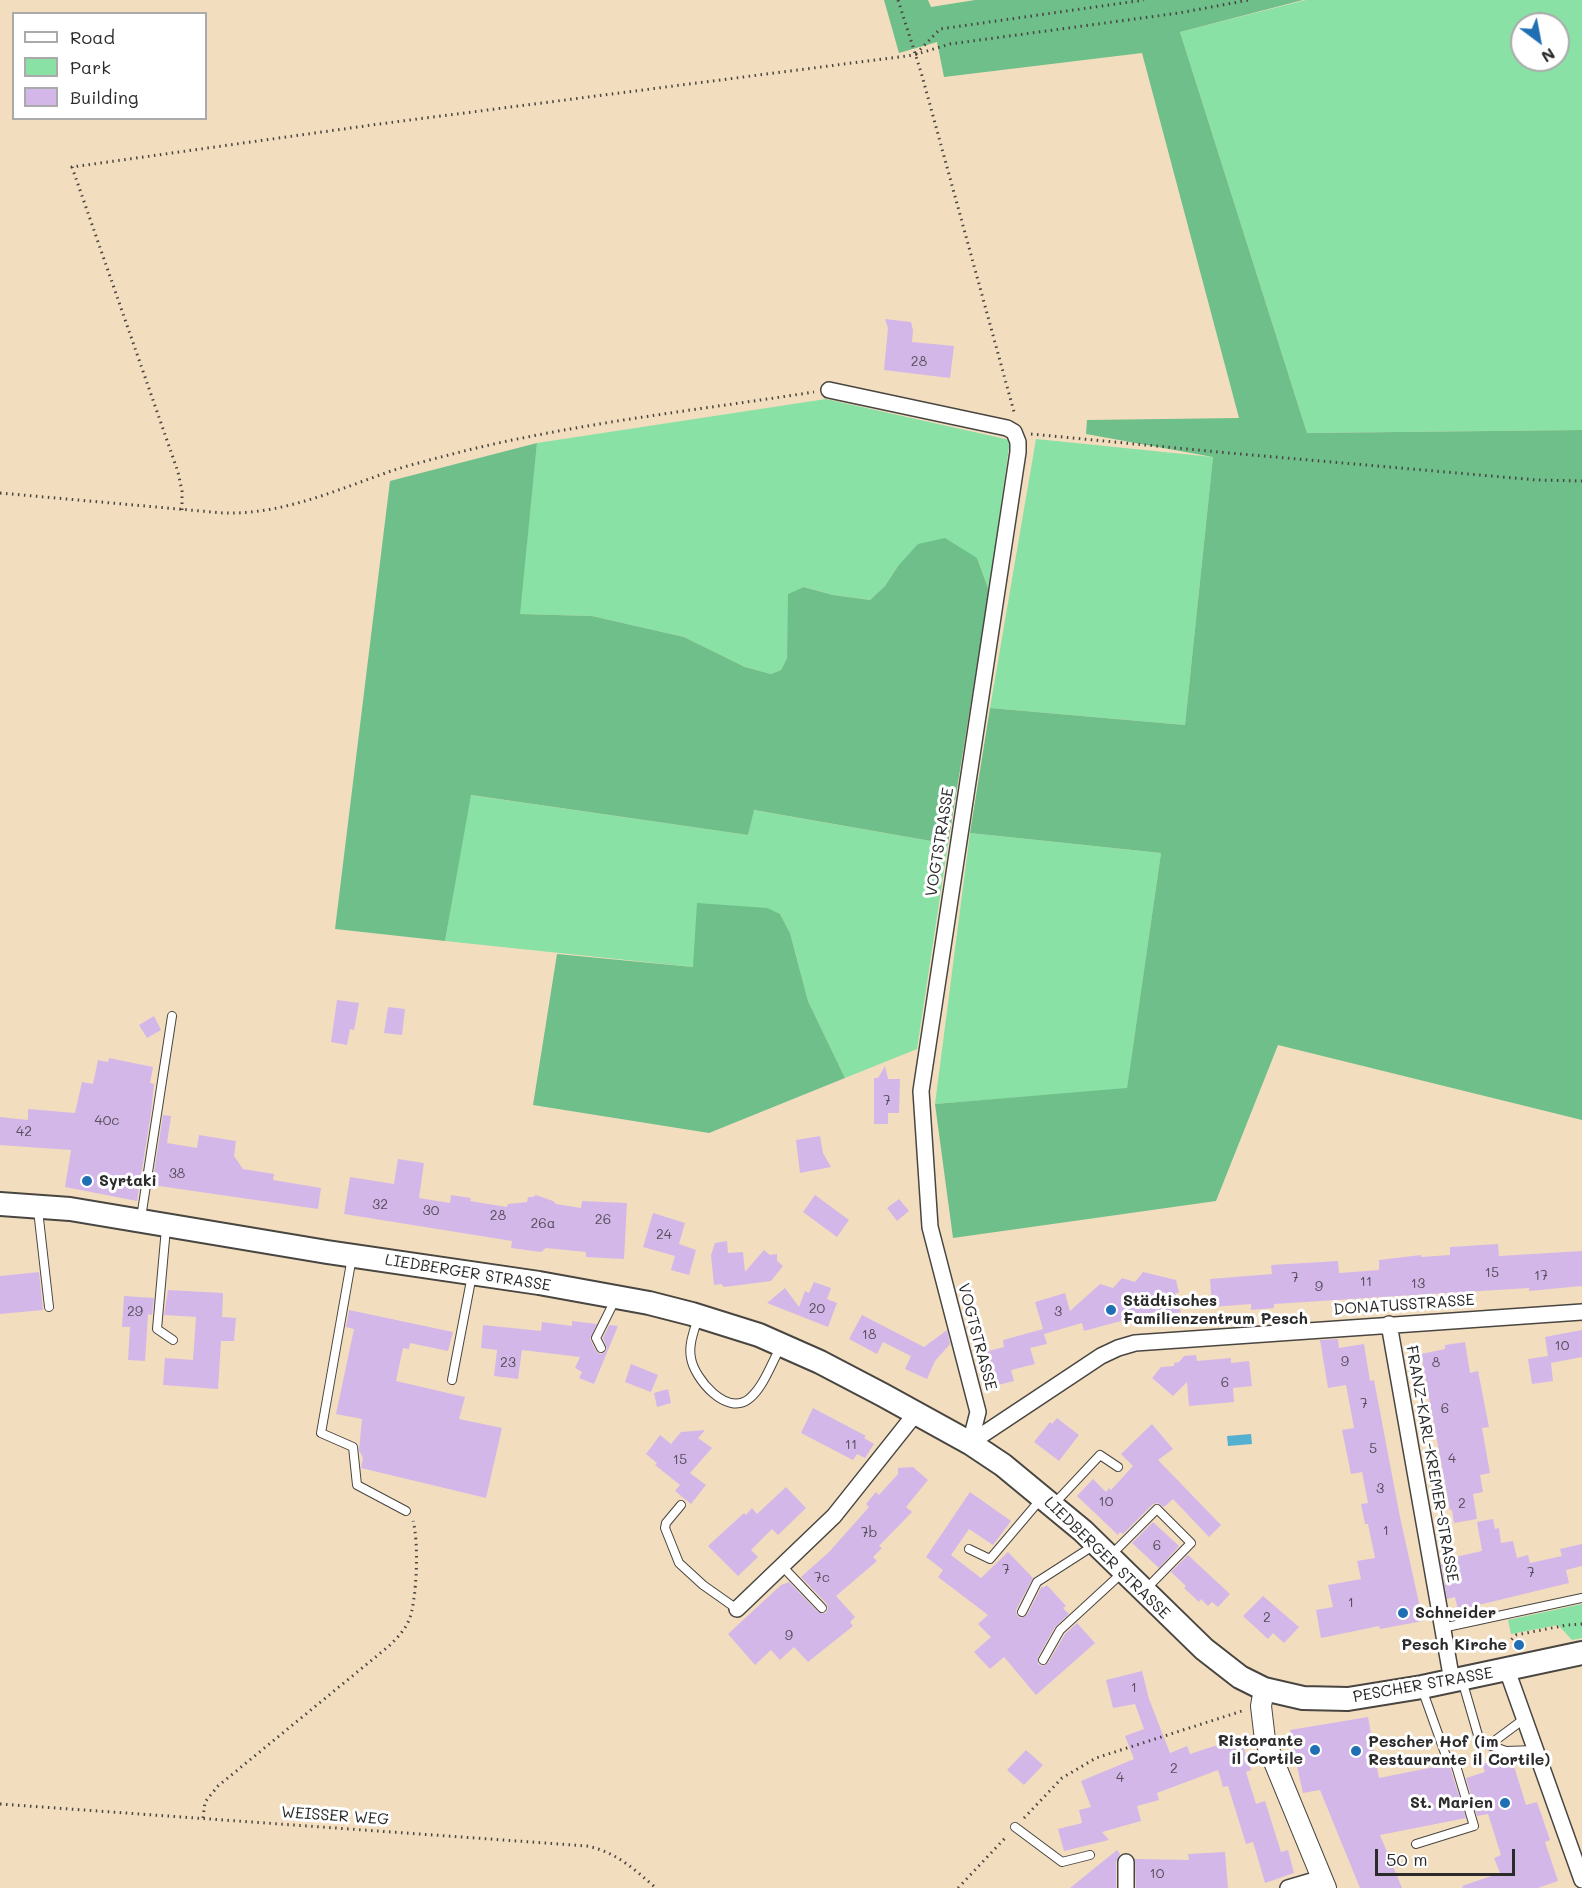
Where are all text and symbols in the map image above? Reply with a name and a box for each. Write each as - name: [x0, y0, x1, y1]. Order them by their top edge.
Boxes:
- legend: [12, 12, 207, 120]
- north arrow: [1510, 12, 1570, 72]
- text: Road: [70, 25, 115, 49]
- text: N: [1538, 44, 1559, 68]
- text: Park: [70, 55, 111, 79]
- text: Building: [70, 85, 138, 109]
- house number: 28: [911, 354, 927, 370]
- street label: VOGTSTRASSE: [922, 786, 958, 898]
- house number: 7: [883, 1093, 891, 1109]
- house number: 40c: [94, 1113, 120, 1129]
- house number: 42: [16, 1124, 32, 1140]
- house number: 38: [169, 1166, 185, 1182]
- place label: Syrtaki: [99, 1171, 157, 1191]
- marker: Syrtaki: [80, 1174, 94, 1188]
- house number: 32: [372, 1197, 388, 1213]
- house number: 30: [423, 1203, 439, 1219]
- house number: 28: [490, 1208, 506, 1224]
- house number: 26: [595, 1212, 611, 1228]
- house number: 26a: [531, 1216, 555, 1232]
- house number: 24: [656, 1227, 672, 1243]
- street label: LIEDBERGER STRASSE: [384, 1250, 552, 1296]
- house number: 15: [1485, 1265, 1499, 1281]
- house number: 17: [1534, 1268, 1548, 1284]
- house number: 7: [1291, 1270, 1299, 1286]
- house number: 11: [1360, 1274, 1372, 1290]
- house number: 13: [1411, 1276, 1425, 1292]
- house number: 9: [1315, 1279, 1323, 1295]
- street label: VOGTSTRASSE: [953, 1281, 1001, 1393]
- street label: DONATUSSTRASSE: [1333, 1290, 1475, 1320]
- place label: Städtisches Familienzentrum Pesch: [1123, 1291, 1308, 1329]
- house number: 20: [809, 1301, 825, 1317]
- marker: Städtisches Familienzentrum Pesch: [1104, 1303, 1118, 1317]
- house number: 29: [127, 1304, 143, 1320]
- house number: 3: [1054, 1304, 1062, 1320]
- house number: 18: [862, 1327, 876, 1343]
- house number: 10: [1555, 1338, 1569, 1354]
- street label: FRANZ-KARL-KREMER-STRASSE: [1402, 1344, 1462, 1584]
- house number: 9: [1341, 1354, 1349, 1370]
- house number: 23: [500, 1355, 516, 1371]
- house number: 8: [1432, 1355, 1440, 1371]
- house number: 6: [1221, 1375, 1229, 1391]
- house number: 7: [1360, 1396, 1368, 1412]
- house number: 6: [1441, 1401, 1449, 1417]
- house number: 11: [845, 1437, 857, 1453]
- house number: 5: [1369, 1441, 1377, 1457]
- house number: 4: [1448, 1451, 1456, 1467]
- house number: 15: [673, 1452, 687, 1468]
- house number: 3: [1376, 1481, 1384, 1497]
- street label: LIEDBERGER STRASSE: [1040, 1493, 1174, 1623]
- house number: 10: [1099, 1494, 1113, 1510]
- house number: 2: [1458, 1496, 1466, 1512]
- house number: 1: [1383, 1523, 1389, 1539]
- house number: 7b: [861, 1525, 877, 1541]
- house number: 6: [1153, 1538, 1161, 1554]
- house number: 7: [1002, 1562, 1010, 1578]
- house number: 7: [1527, 1565, 1535, 1581]
- house number: 7c: [814, 1570, 830, 1586]
- house number: 1: [1348, 1595, 1354, 1611]
- place label: Schneider: [1415, 1603, 1496, 1623]
- marker: Schneider: [1396, 1606, 1410, 1620]
- house number: 2: [1263, 1610, 1271, 1626]
- house number: 9: [785, 1628, 793, 1644]
- place label: Pesch Kirche: [1401, 1635, 1507, 1655]
- marker: Pesch Kirche: [1512, 1638, 1526, 1652]
- street label: PESCHER STRASSE: [1352, 1663, 1494, 1707]
- house number: 1: [1131, 1680, 1137, 1696]
- place label: Ristorante il Cortile: [1218, 1731, 1303, 1769]
- place label: Pescher Hof (im Restaurante il Cortile): [1368, 1732, 1550, 1770]
- marker: Ristorante il Cortile: [1308, 1743, 1322, 1757]
- marker: Pescher Hof (im Restaurante il Cortile): [1349, 1744, 1363, 1758]
- house number: 2: [1170, 1761, 1178, 1777]
- house number: 4: [1116, 1770, 1124, 1786]
- place label: St. Marien: [1410, 1793, 1493, 1813]
- marker: St. Marien: [1498, 1796, 1512, 1810]
- street label: WEISSER WEG: [281, 1803, 389, 1829]
- scale bar: [1378, 1837, 1518, 1875]
- text: 50 m: [1386, 1847, 1428, 1871]
- house number: 10: [1150, 1866, 1164, 1882]

